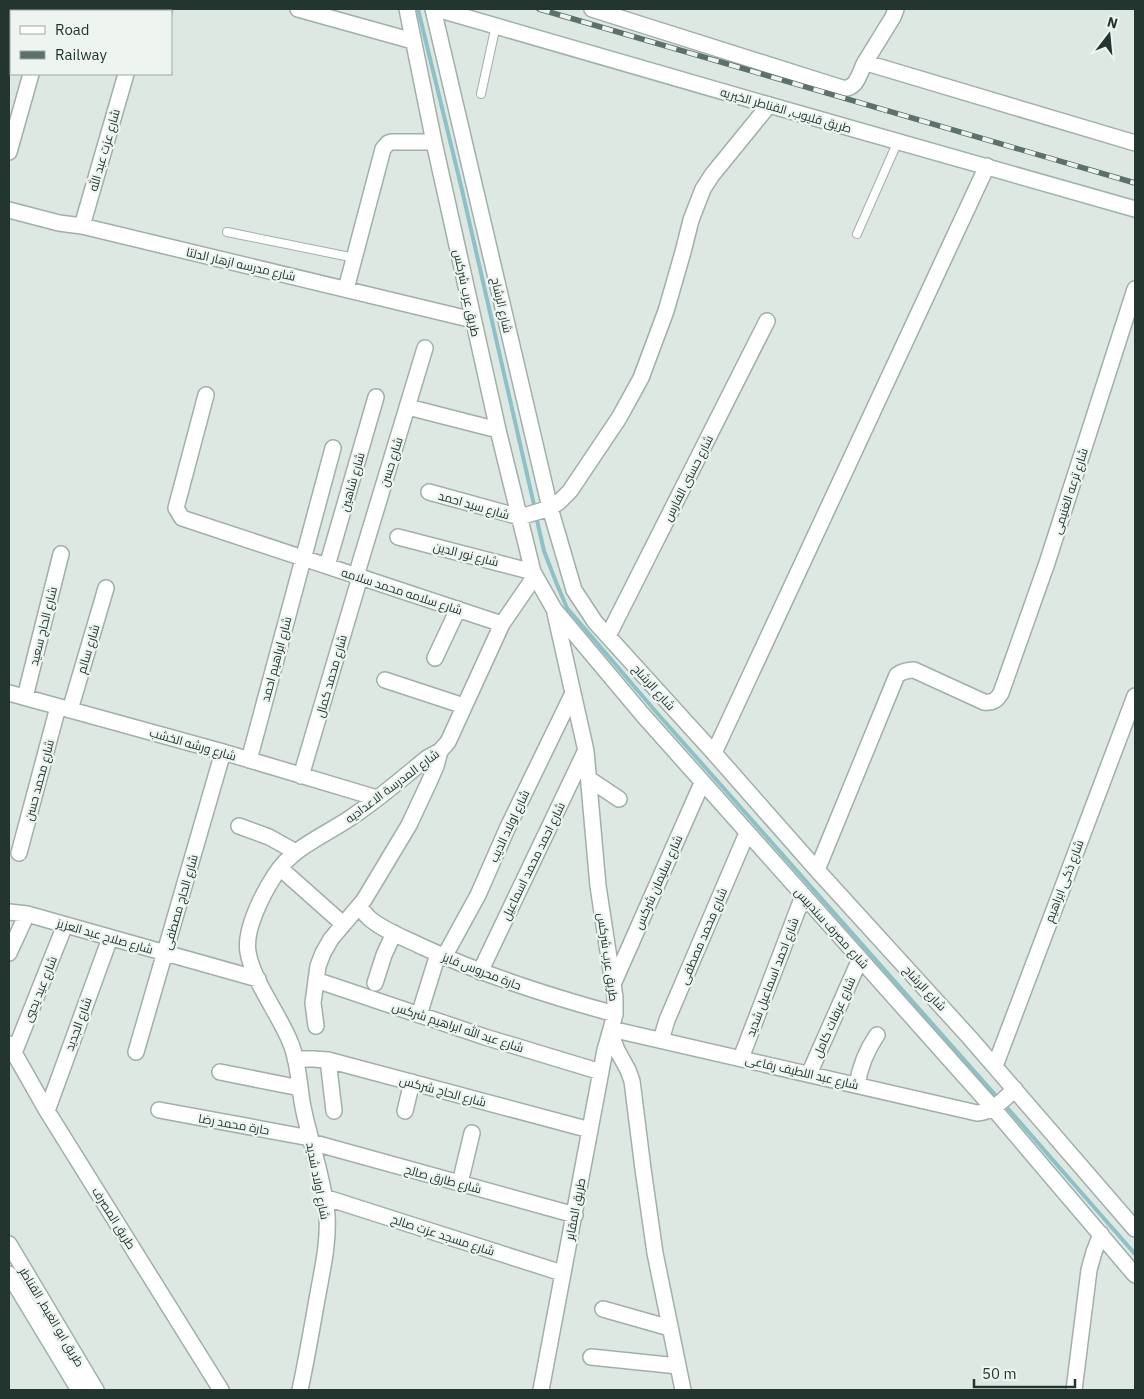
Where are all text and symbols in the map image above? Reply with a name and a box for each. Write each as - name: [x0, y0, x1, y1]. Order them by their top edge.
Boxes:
- legend: [10, 10, 172, 75]
- north arrow: [1084, 10, 1134, 60]
- text: N: [1105, 12, 1120, 33]
- text: Road: [55, 20, 90, 39]
- text: Railway: [55, 45, 108, 64]
- street label: طريق قليوب, القناطر الخيريه: [719, 84, 853, 136]
- street label: شارع عزت عبد الله: [85, 107, 124, 193]
- street label: شارع مدرسه ازهار الدلتا: [185, 244, 297, 285]
- street label: طريق عرب شركس: [450, 248, 484, 338]
- street label: شارع الرشاح: [487, 276, 516, 335]
- street label: شارع حسنى الفارس: [660, 432, 717, 524]
- street label: شارع حسن: [376, 435, 407, 489]
- street label: شارع ترعه الغنيمى: [1049, 446, 1092, 536]
- street label: شارع شاهين: [336, 451, 369, 514]
- street label: شارع سيد احمد: [436, 488, 511, 523]
- street label: شارع نور الدين: [432, 539, 500, 570]
- street label: شارع سلامه محمد سلامه: [339, 564, 465, 619]
- street label: شارع الحاج سعيد: [26, 585, 61, 667]
- street label: شارع ابراهيم احمد: [257, 615, 296, 703]
- street label: شارع سالم: [73, 622, 104, 676]
- street label: شارع محمد كمال: [312, 633, 351, 719]
- street label: شارع الرشاح: [629, 661, 679, 714]
- street label: شارع ورشه الخشب: [148, 724, 238, 765]
- street label: شارع محمد حسن: [21, 738, 58, 823]
- street label: شارع المدرسة الاعداديه: [342, 746, 443, 827]
- street label: شارع اولاد الديب: [486, 787, 533, 865]
- street label: شارع احمد محمد اسماعيل: [498, 799, 569, 923]
- street label: شارع سليمان شركس: [631, 833, 686, 932]
- street label: شارع ذكى ابراهيم: [1041, 838, 1088, 925]
- street label: شارع الحاج مصطفى: [159, 853, 202, 952]
- street label: شارع مصرف سندبيس: [791, 884, 872, 972]
- street label: شارع محمد مصطفى: [676, 885, 731, 987]
- street label: طريق عرب شركس: [594, 912, 622, 1002]
- street label: شارع صلاح عبد العزيز: [54, 915, 155, 958]
- street label: شارع احمد اسماعيل شديد: [742, 915, 803, 1039]
- street label: حارة محروس فايز: [440, 949, 524, 993]
- street label: شارع عيد يحيي: [20, 954, 61, 1025]
- street label: شارع الرشاح: [899, 962, 950, 1015]
- street label: شارع عرفات كامل: [809, 974, 859, 1060]
- street label: شارع الجديد: [61, 995, 96, 1053]
- street label: شارع عبد الله ابراهيم شركس: [390, 999, 526, 1056]
- street label: شارع عبد اللطيف رفاعى: [744, 1052, 860, 1093]
- street label: شارع الحاج شركس: [398, 1072, 488, 1111]
- street label: حارة محمد رضا: [197, 1110, 271, 1138]
- street label: شارع اولاد شديد: [302, 1141, 333, 1221]
- street label: شارع طارق صالح: [403, 1162, 483, 1197]
- street label: طريق المقابر: [561, 1177, 588, 1242]
- street label: طريق المصرف: [89, 1184, 139, 1252]
- street label: شارع مسجد عزت صالح: [389, 1211, 497, 1260]
- street label: طريق ابو الغيط, القناطر: [16, 1264, 88, 1370]
- scale bar: [974, 1356, 1075, 1388]
- text: 50 m: [982, 1364, 1017, 1383]

